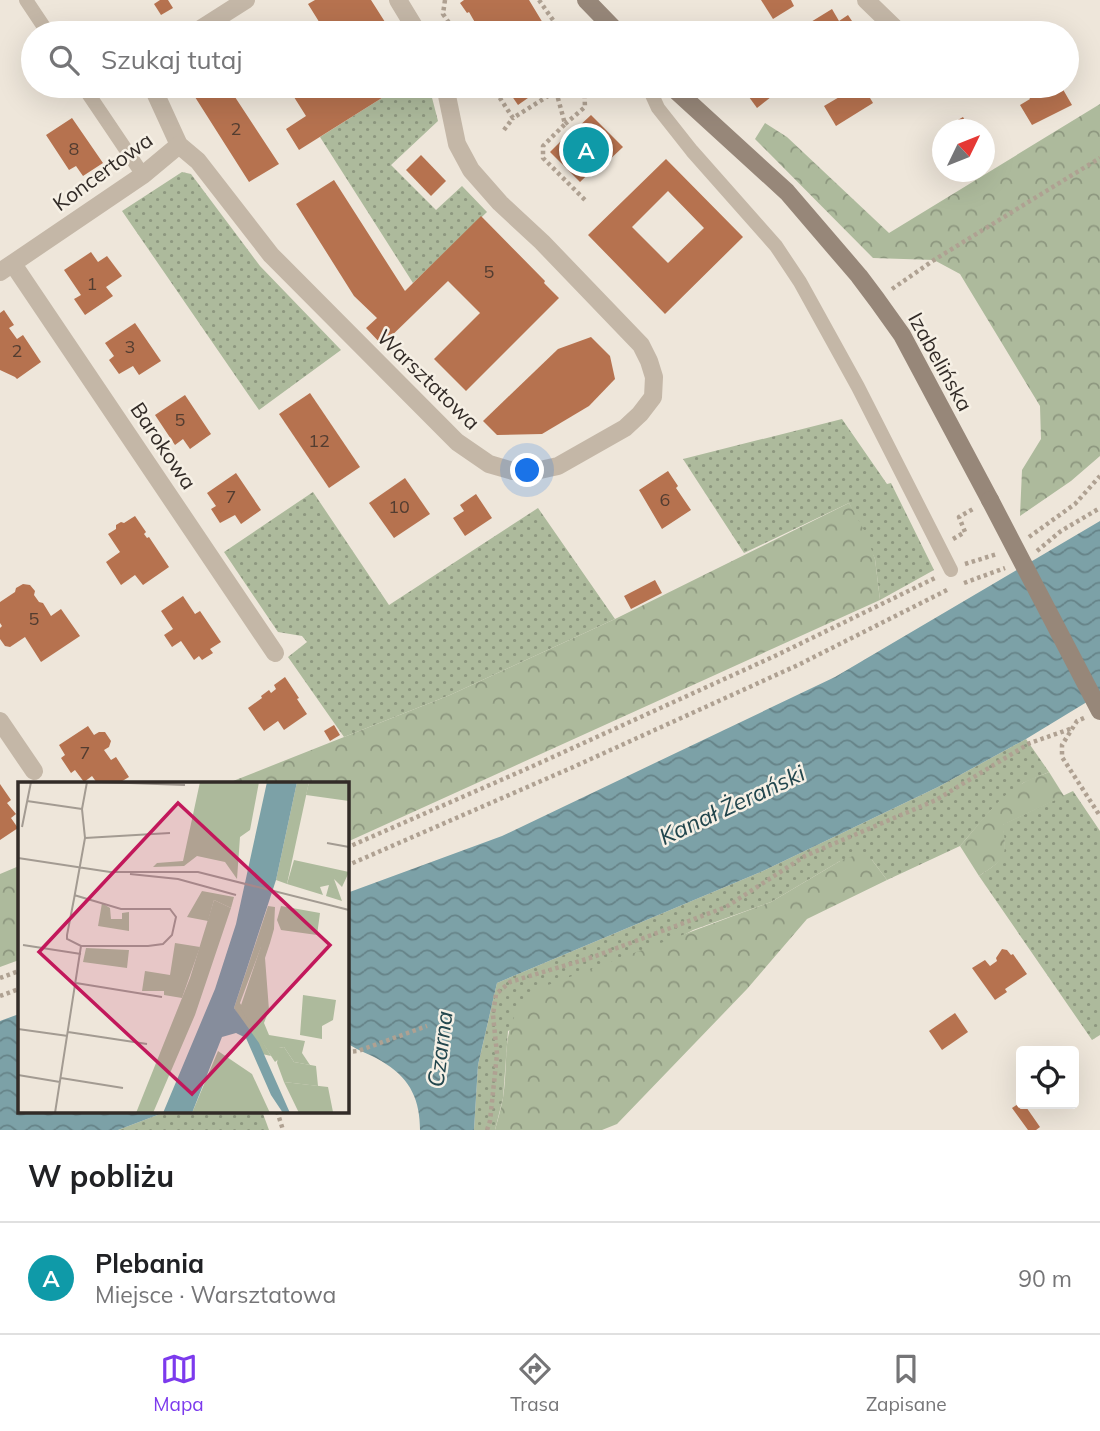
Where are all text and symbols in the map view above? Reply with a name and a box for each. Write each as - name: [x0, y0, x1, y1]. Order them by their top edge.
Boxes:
- search box: [21, 21, 1079, 98]
- icon: search: [45, 41, 83, 79]
- text: Szukaj tutaj: [101, 43, 243, 76]
- house number: 2: [231, 117, 241, 140]
- north arrow: [932, 119, 995, 182]
- pin: A: [563, 124, 609, 176]
- street label: Koncertowa: [47, 126, 157, 216]
- house number: 8: [69, 137, 79, 160]
- house number: 5: [484, 260, 495, 283]
- house number: 1: [87, 272, 97, 295]
- street label: Izabelińska: [903, 308, 979, 415]
- street label: Warsztatowa: [372, 324, 486, 435]
- house number: 3: [125, 335, 135, 358]
- house number: 2: [12, 339, 22, 362]
- street label: Barokowa: [125, 397, 202, 494]
- house number: 5: [175, 408, 186, 431]
- house number: 12: [308, 429, 330, 452]
- your location: [510, 453, 544, 487]
- house number: 7: [226, 485, 236, 508]
- house number: 6: [660, 488, 670, 511]
- house number: 10: [388, 495, 410, 518]
- house number: 5: [29, 607, 40, 630]
- house number: 7: [80, 741, 90, 764]
- water label: Kanał Żerański: [654, 758, 810, 851]
- inset map: [18, 782, 348, 1112]
- water label: Czarna: [420, 1009, 459, 1089]
- map controls: [1016, 1046, 1079, 1109]
- button: locate: [1016, 1046, 1079, 1109]
- text: W pobliżu: [28, 1157, 174, 1195]
- text: Plebania: [95, 1247, 204, 1280]
- text: A: [42, 1264, 60, 1293]
- text: 90 m: [1018, 1264, 1072, 1293]
- text: Miejsce · Warsztatowa: [95, 1280, 336, 1309]
- tab: Mapa: [153, 1350, 204, 1416]
- tab: Trasa: [510, 1350, 559, 1416]
- tab: Zapisane: [866, 1350, 947, 1416]

